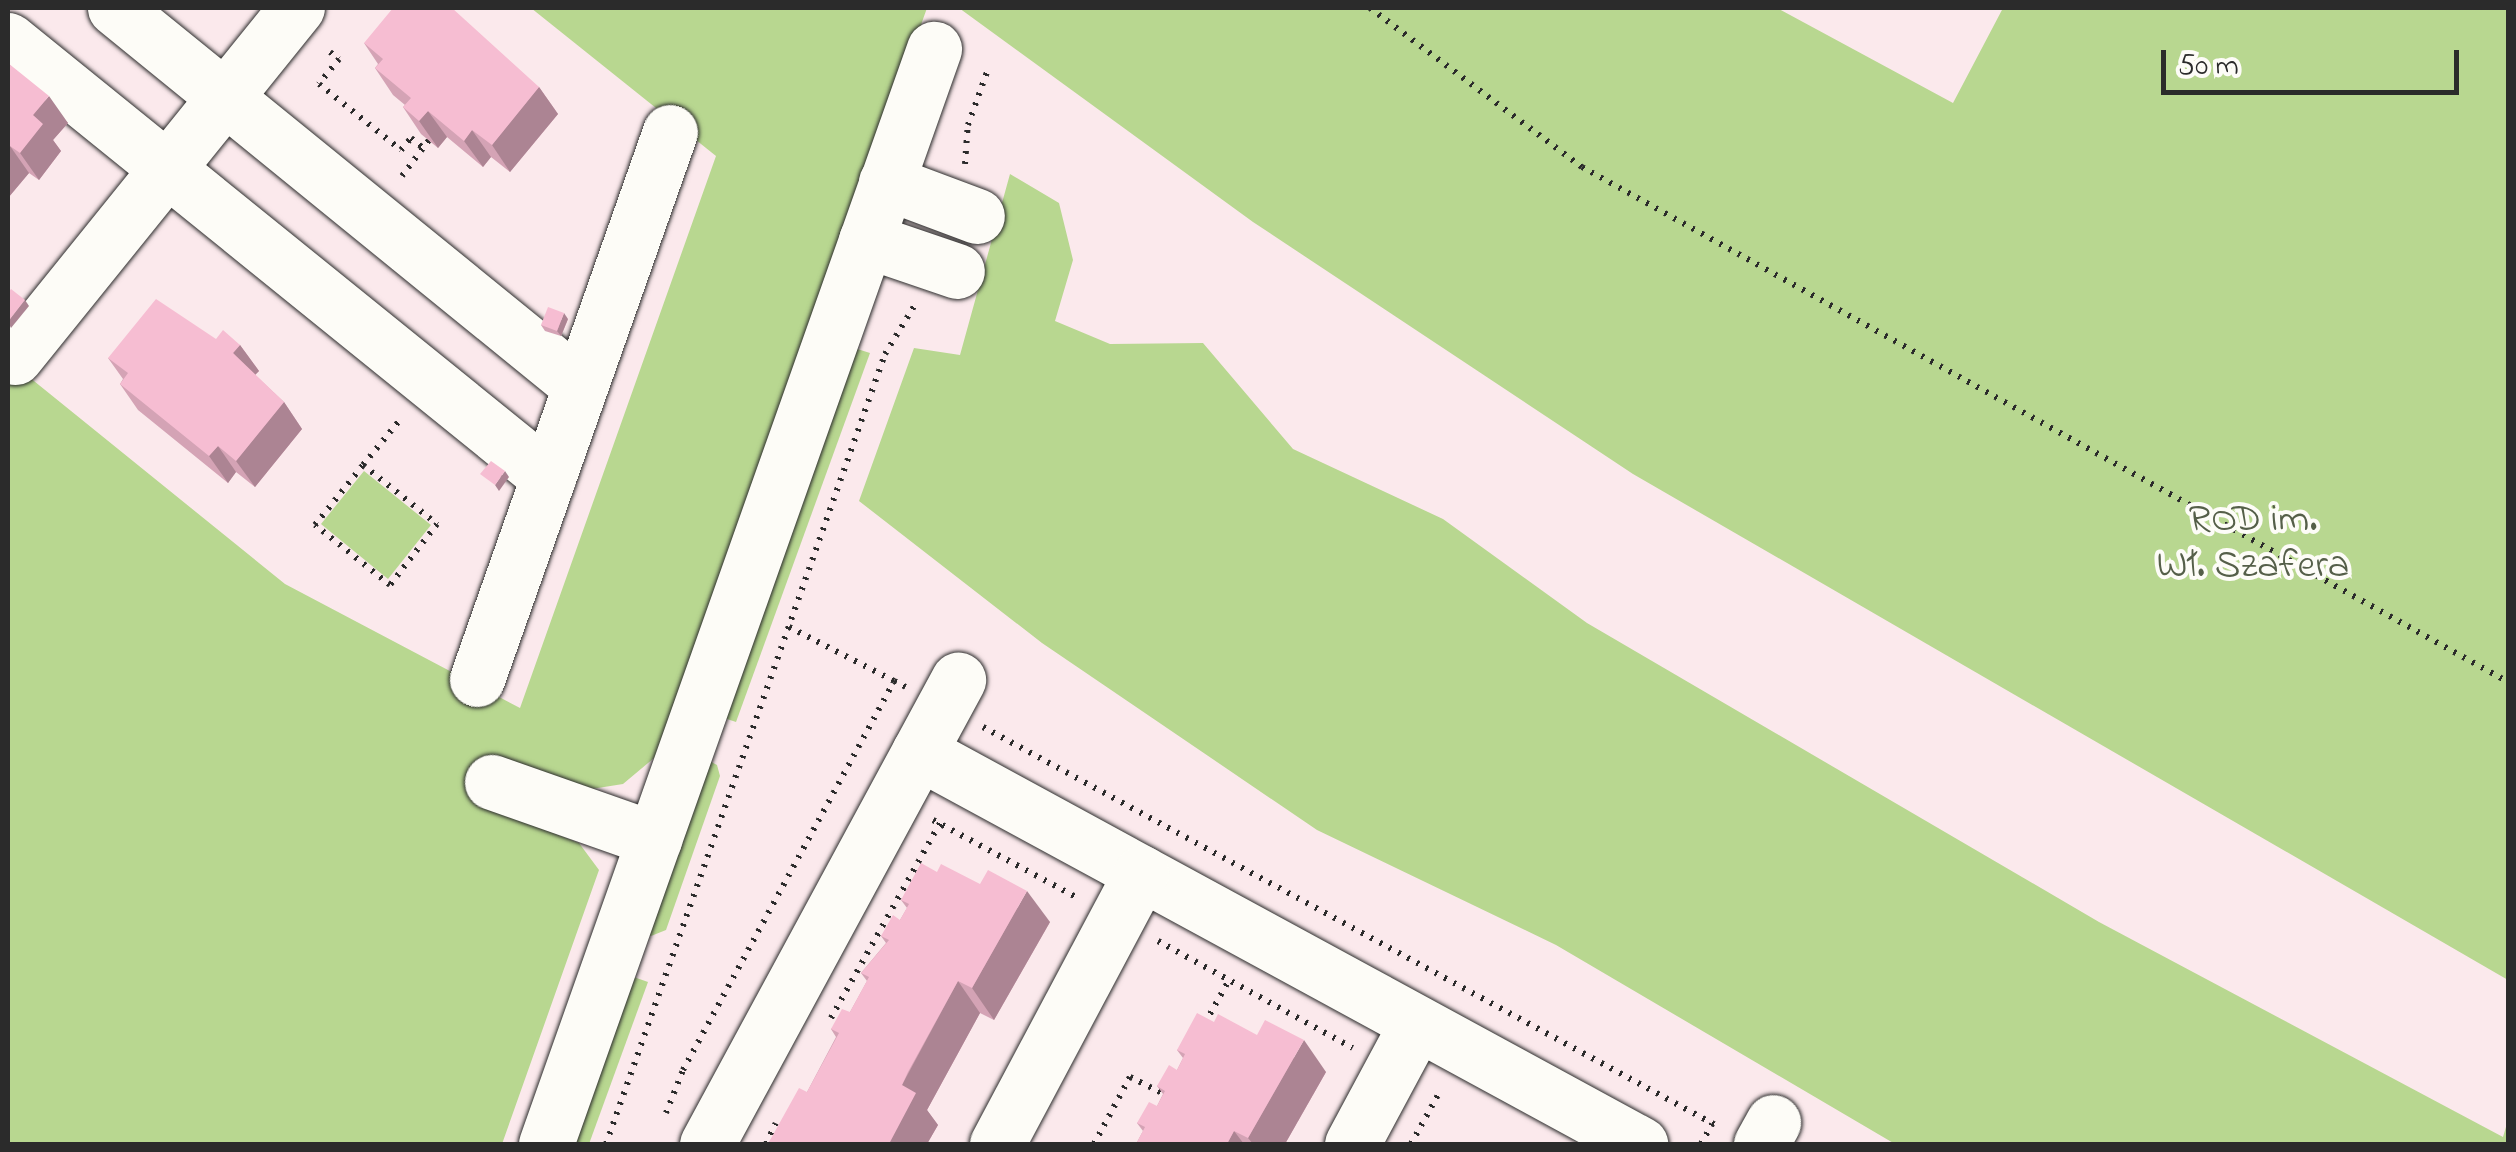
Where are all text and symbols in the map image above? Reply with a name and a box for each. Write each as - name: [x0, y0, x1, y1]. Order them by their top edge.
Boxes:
- scale bar: [2166, 30, 2464, 92]
- text: 50 m: [2178, 45, 2239, 89]
- park label: ROD im. Wł. Szafera: [2157, 497, 2349, 591]

